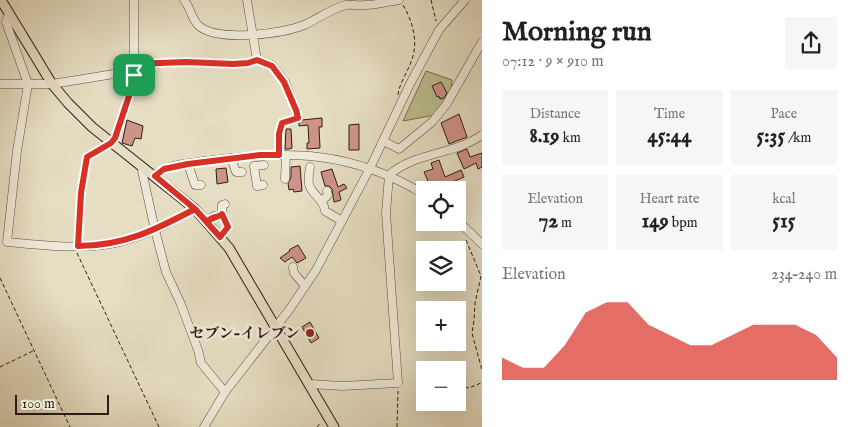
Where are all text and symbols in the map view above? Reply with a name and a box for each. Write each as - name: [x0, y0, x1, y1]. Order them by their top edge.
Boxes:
- text: Morning run: [502, 15, 652, 50]
- button: share: [785, 17, 837, 69]
- text: 07:12 · 9 × 910 m: [502, 52, 604, 72]
- pin: [113, 54, 155, 96]
- icon: arrive: [120, 61, 148, 89]
- text: Distance: [530, 105, 580, 123]
- text: Time: [654, 105, 685, 123]
- text: Pace: [771, 105, 797, 123]
- text: 8.19: [530, 123, 559, 150]
- text: 45:44: [648, 123, 691, 150]
- text: 5:35: [756, 123, 785, 150]
- text: km: [559, 129, 581, 147]
- text: /km: [785, 129, 811, 147]
- map controls: [416, 181, 466, 411]
- button: locate: [416, 181, 466, 231]
- text: Elevation: [527, 190, 583, 208]
- text: Heart rate: [640, 190, 699, 208]
- text: kcal: [772, 190, 796, 208]
- text: 72: [538, 208, 558, 235]
- text: 149: [641, 208, 669, 235]
- text: 515: [772, 208, 795, 235]
- text: m: [558, 214, 572, 232]
- text: bpm: [669, 214, 698, 232]
- button: layers: [416, 241, 466, 291]
- text: Elevation: [502, 265, 565, 285]
- text: 234–240 m: [771, 265, 837, 285]
- button: +: [416, 301, 466, 351]
- place label: セブン-イレブン: [189, 324, 300, 343]
- marker: セブン-イレブン: [304, 327, 316, 339]
- button: −: [416, 361, 466, 411]
- scale bar: [15, 392, 109, 415]
- text: 100 m: [22, 395, 55, 413]

